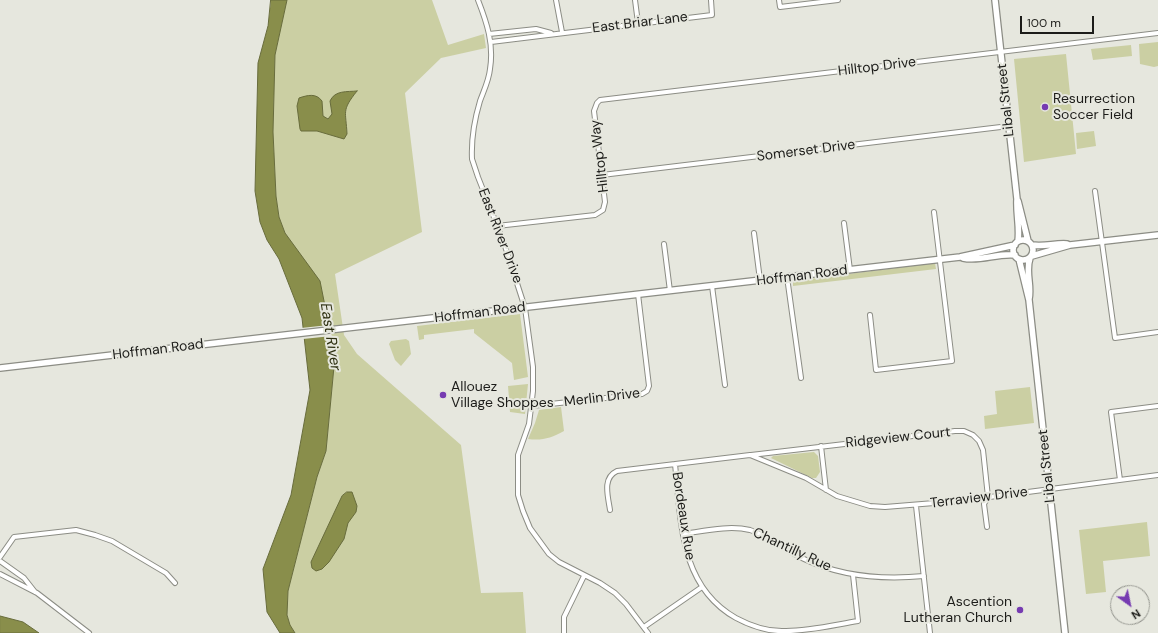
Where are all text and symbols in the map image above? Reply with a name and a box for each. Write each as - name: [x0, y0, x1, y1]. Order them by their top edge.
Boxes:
- scale bar: [1022, 8, 1096, 34]
- street label: East Briar Lane: [591, 9, 689, 37]
- text: 100 m: [1027, 15, 1061, 31]
- street label: Hilltop Drive: [837, 54, 917, 80]
- street label: Libal Street: [994, 63, 1018, 137]
- place label: Resurrection Soccer Field: [1053, 91, 1135, 124]
- marker: Resurrection Soccer Field: [1040, 102, 1050, 112]
- street label: Hilltop Way: [587, 119, 613, 193]
- street label: Somerset Drive: [756, 137, 856, 165]
- street label: East River Drive: [474, 186, 526, 286]
- street label: Hoffman Road: [755, 262, 849, 290]
- street label: Hoffman Road: [433, 299, 527, 327]
- water label: East River: [316, 302, 344, 372]
- street label: Hoffman Road: [111, 336, 205, 364]
- place label: Allouez Village Shoppes: [451, 379, 554, 412]
- street label: Merlin Drive: [563, 385, 641, 411]
- marker: Allouez Village Shoppes: [438, 390, 448, 400]
- street label: Ridgeview Court: [845, 424, 951, 452]
- street label: Libal Street: [1035, 429, 1059, 503]
- street label: Bordeaux Rue: [668, 471, 698, 561]
- street label: Terraview Drive: [929, 484, 1029, 512]
- street label: Chantilly Rue: [750, 525, 834, 575]
- north arrow: [1110, 585, 1150, 625]
- place label: Ascention Lutheran Church: [903, 594, 1012, 626]
- marker: Ascention Lutheran Church: [1015, 605, 1025, 615]
- text: N: [1129, 606, 1143, 622]

